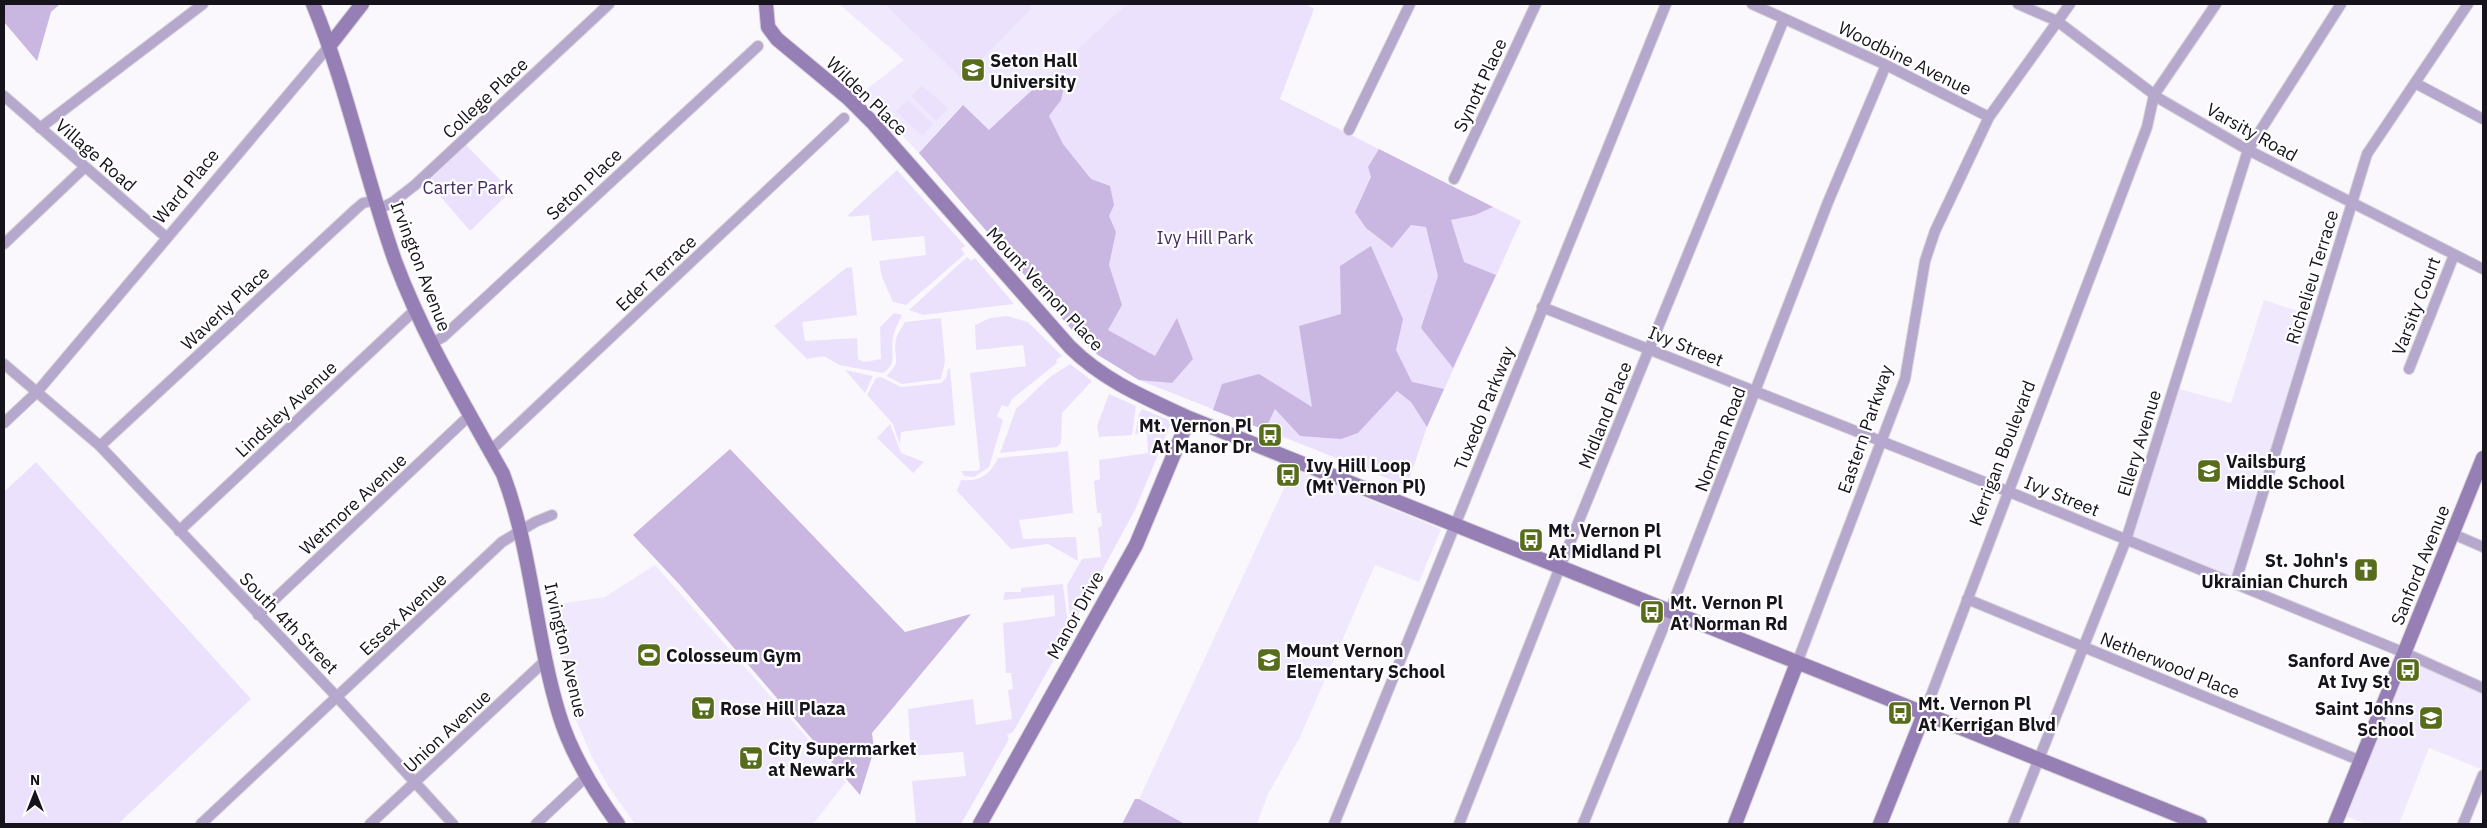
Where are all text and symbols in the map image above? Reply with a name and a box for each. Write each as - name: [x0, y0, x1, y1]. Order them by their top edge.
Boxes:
- street label: Woodbine Avenue: [1834, 16, 1976, 100]
- street label: Synott Place: [1448, 34, 1512, 136]
- place label: Seton Hall University: [990, 49, 1078, 93]
- street label: Wilden Place: [821, 51, 913, 141]
- street label: College Place: [437, 52, 533, 143]
- school or university icon: Seton Hall University: [960, 57, 986, 83]
- street label: Varsity Road: [2202, 97, 2302, 167]
- street label: Village Road: [51, 114, 141, 196]
- street label: Seton Place: [541, 143, 627, 225]
- street label: Ward Place: [148, 144, 224, 228]
- park label: Carter Park: [423, 176, 514, 199]
- street label: Irvington Avenue: [386, 197, 456, 335]
- street label: Richelieu Terrace: [2281, 207, 2343, 347]
- street label: Mount Vernon Place: [981, 222, 1109, 356]
- park label: Ivy Hill Park: [1157, 226, 1254, 249]
- street label: Eder Terrace: [611, 230, 701, 316]
- street label: Varsity Court: [2387, 253, 2445, 359]
- street label: Waverly Place: [176, 261, 274, 355]
- street label: Ivy Street: [1645, 321, 1727, 371]
- street label: Tuxedo Parkway: [1449, 343, 1519, 473]
- street label: Lindsley Avenue: [230, 356, 342, 462]
- street label: Midland Place: [1573, 358, 1637, 472]
- street label: Eastern Parkway: [1832, 362, 1898, 496]
- street label: Kerrigan Boulevard: [1964, 377, 2040, 529]
- street label: Norman Road: [1689, 383, 1751, 495]
- street label: Ellery Avenue: [2112, 387, 2166, 499]
- place label: Mt. Vernon Pl At Manor Dr: [1139, 414, 1253, 458]
- bus stop icon: Mt. Vernon Pl At Manor Dr: [1257, 422, 1283, 448]
- street label: Wetmore Avenue: [295, 448, 412, 560]
- place label: Vailsburg Middle School: [2226, 450, 2345, 494]
- place label: Ivy Hill Loop (Mt Vernon Pl): [1306, 454, 1426, 498]
- school or university icon: Vailsburg Middle School: [2196, 458, 2222, 484]
- bus stop icon: Ivy Hill Loop (Mt Vernon Pl): [1275, 462, 1301, 488]
- street label: Ivy Street: [2021, 471, 2103, 521]
- street label: Sanford Avenue: [2385, 502, 2455, 628]
- place label: Mt. Vernon Pl At Midland Pl: [1548, 519, 1662, 563]
- bus stop icon: Mt. Vernon Pl At Midland Pl: [1518, 527, 1544, 553]
- place label: St. John's Ukrainian Church: [2201, 549, 2348, 593]
- church icon: St. John's Ukrainian Church: [2353, 557, 2379, 583]
- street label: South 4th Street: [235, 567, 343, 679]
- street label: Manor Drive: [1041, 567, 1109, 663]
- street label: Essex Avenue: [355, 568, 452, 660]
- street label: Irvington Avenue: [539, 580, 593, 720]
- place label: Mt. Vernon Pl At Norman Rd: [1670, 591, 1788, 635]
- bus stop icon: Mt. Vernon Pl At Norman Rd: [1639, 599, 1665, 625]
- street label: Netherwood Place: [2097, 627, 2243, 704]
- place label: Mount Vernon Elementary School: [1286, 639, 1445, 683]
- sports icon: Colosseum Gym: [636, 642, 662, 668]
- place label: Colosseum Gym: [666, 644, 801, 667]
- school or university icon: Mount Vernon Elementary School: [1256, 647, 1282, 673]
- place label: Sanford Ave At Ivy St: [2287, 649, 2390, 693]
- bus stop icon: Sanford Ave At Ivy St: [2395, 657, 2421, 683]
- street label: Union Avenue: [398, 684, 496, 777]
- place label: Mt. Vernon Pl At Kerrigan Blvd: [1918, 692, 2056, 736]
- supermarket icon: Rose Hill Plaza: [690, 695, 716, 721]
- place label: Rose Hill Plaza: [720, 697, 846, 720]
- place label: Saint Johns School: [2315, 697, 2415, 741]
- bus stop icon: Mt. Vernon Pl At Kerrigan Blvd: [1887, 700, 1913, 726]
- school or university icon: Saint Johns School: [2418, 705, 2444, 731]
- place label: City Supermarket at Newark: [768, 737, 917, 781]
- supermarket icon: City Supermarket at Newark: [738, 745, 764, 771]
- north arrow: [10, 768, 60, 818]
- text: N: [30, 771, 40, 789]

